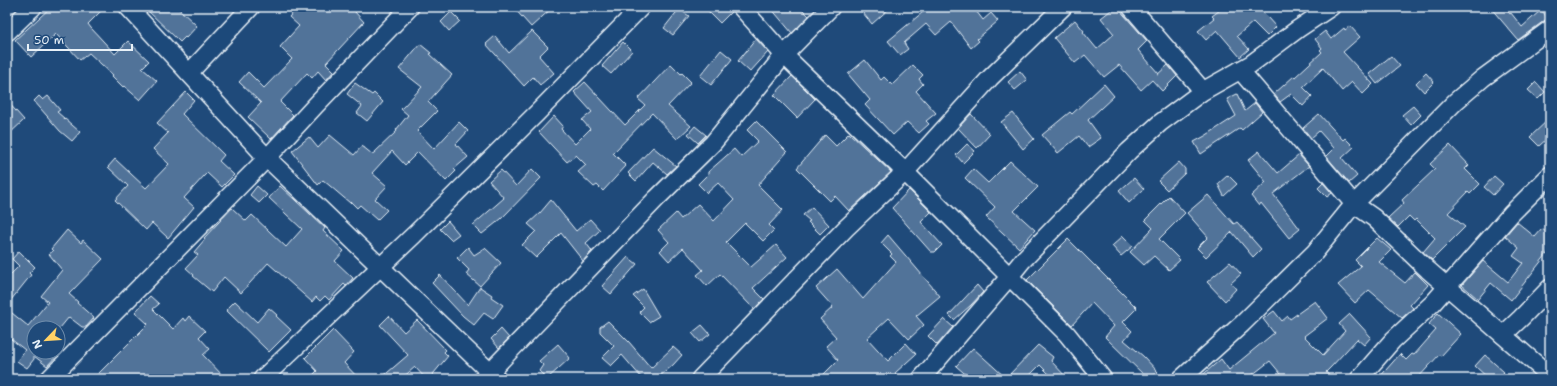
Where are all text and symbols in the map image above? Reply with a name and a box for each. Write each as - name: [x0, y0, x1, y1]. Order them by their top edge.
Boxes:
- scale bar: [28, 26, 132, 52]
- text: 50 m: [34, 32, 64, 48]
- north arrow: [26, 320, 66, 360]
- text: N: [29, 337, 46, 351]

